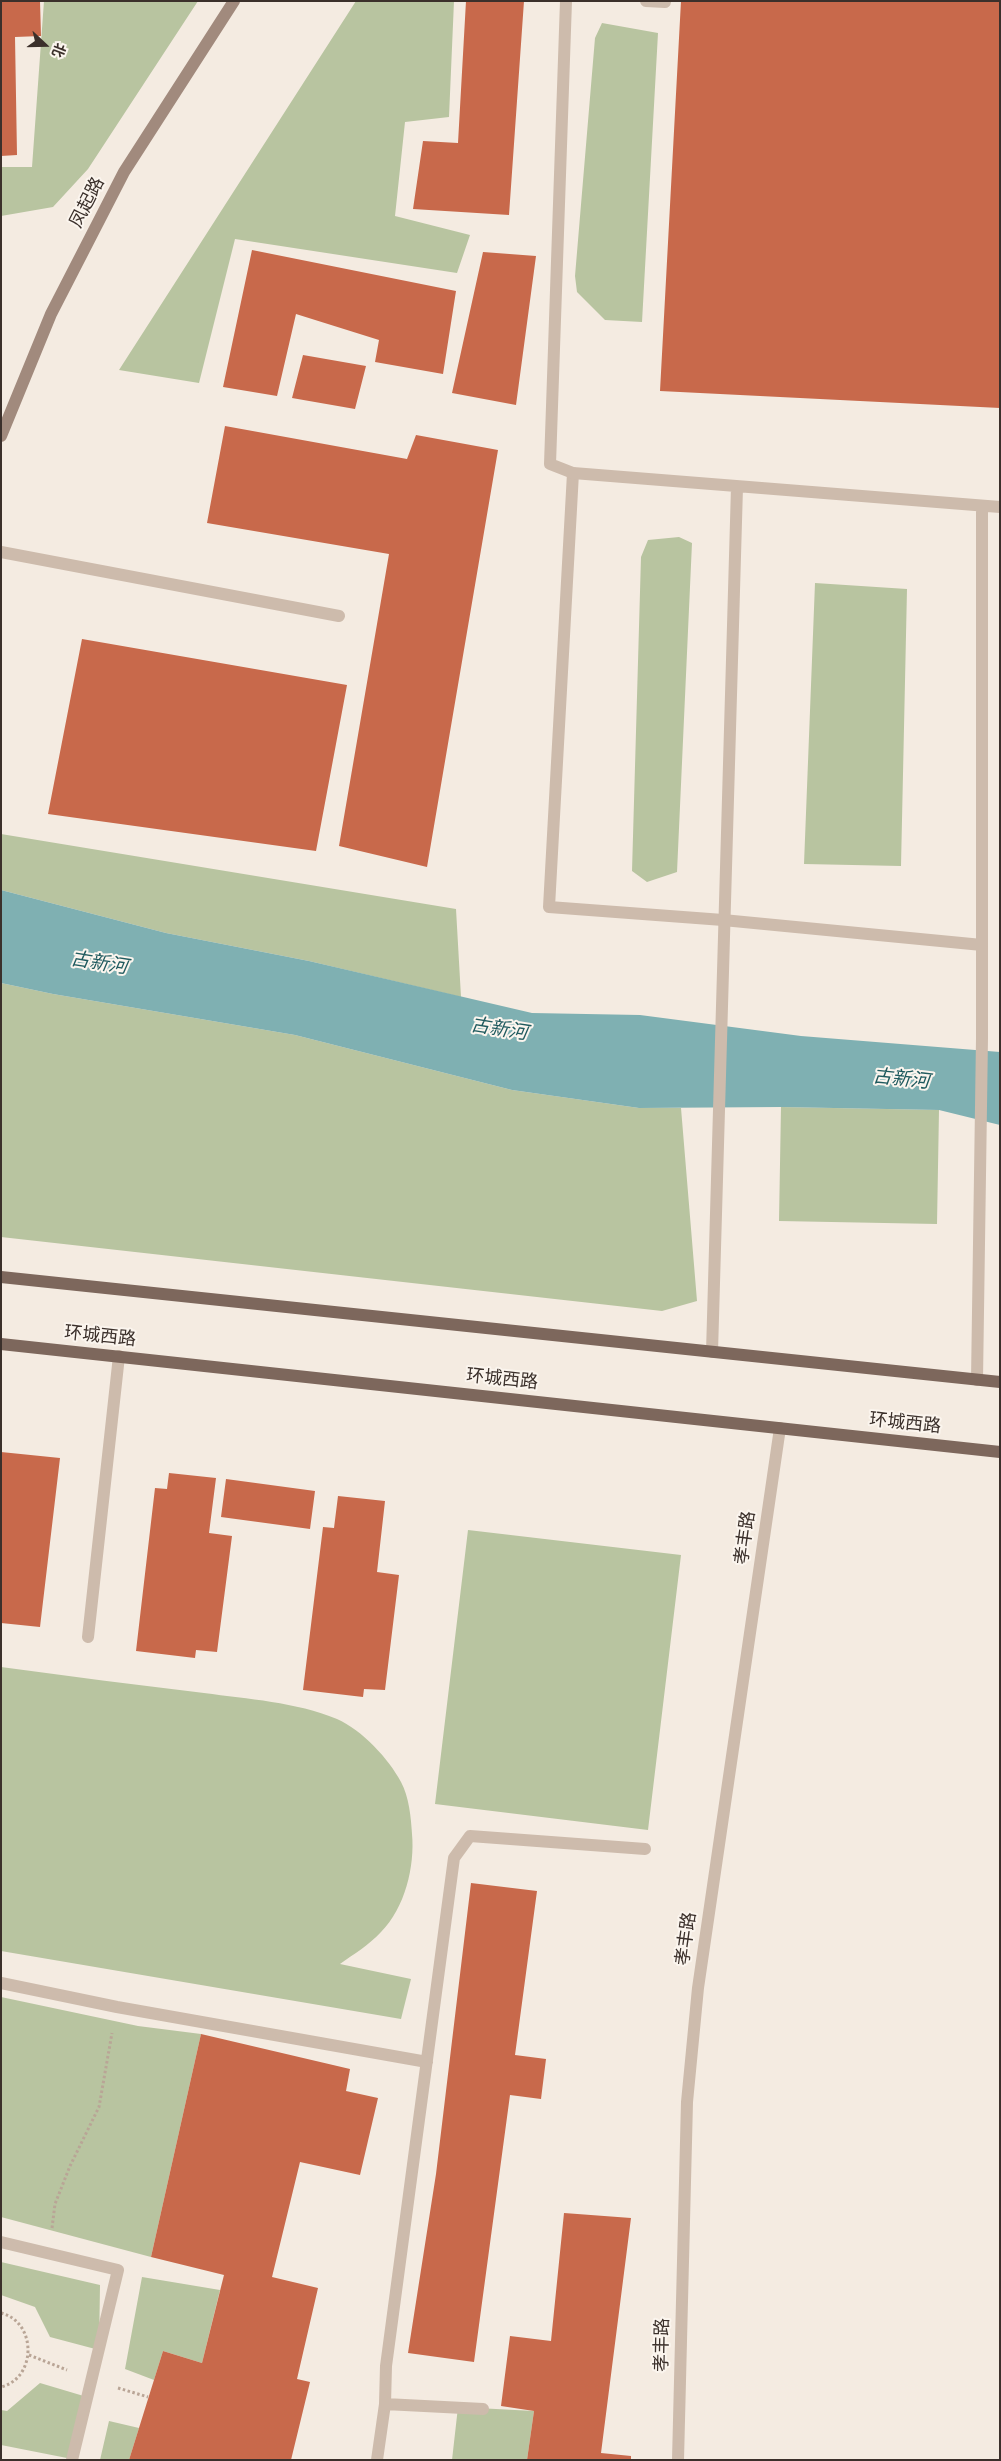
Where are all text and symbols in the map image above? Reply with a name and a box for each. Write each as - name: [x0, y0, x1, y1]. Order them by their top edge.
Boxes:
- north arrow: [20, 20, 70, 70]
- text: 北: [49, 41, 69, 60]
- street label: 凤起路: [66, 174, 110, 232]
- water label: 古新河: [69, 948, 129, 980]
- water label: 古新河: [469, 1014, 529, 1046]
- water label: 古新河: [871, 1066, 931, 1094]
- street label: 环城西路: [63, 1322, 137, 1352]
- street label: 环城西路: [465, 1365, 539, 1395]
- street label: 环城西路: [868, 1409, 942, 1439]
- street label: 孝丰路: [732, 1510, 760, 1566]
- street label: 孝丰路: [673, 1911, 701, 1967]
- street label: 孝丰路: [652, 2318, 674, 2372]

